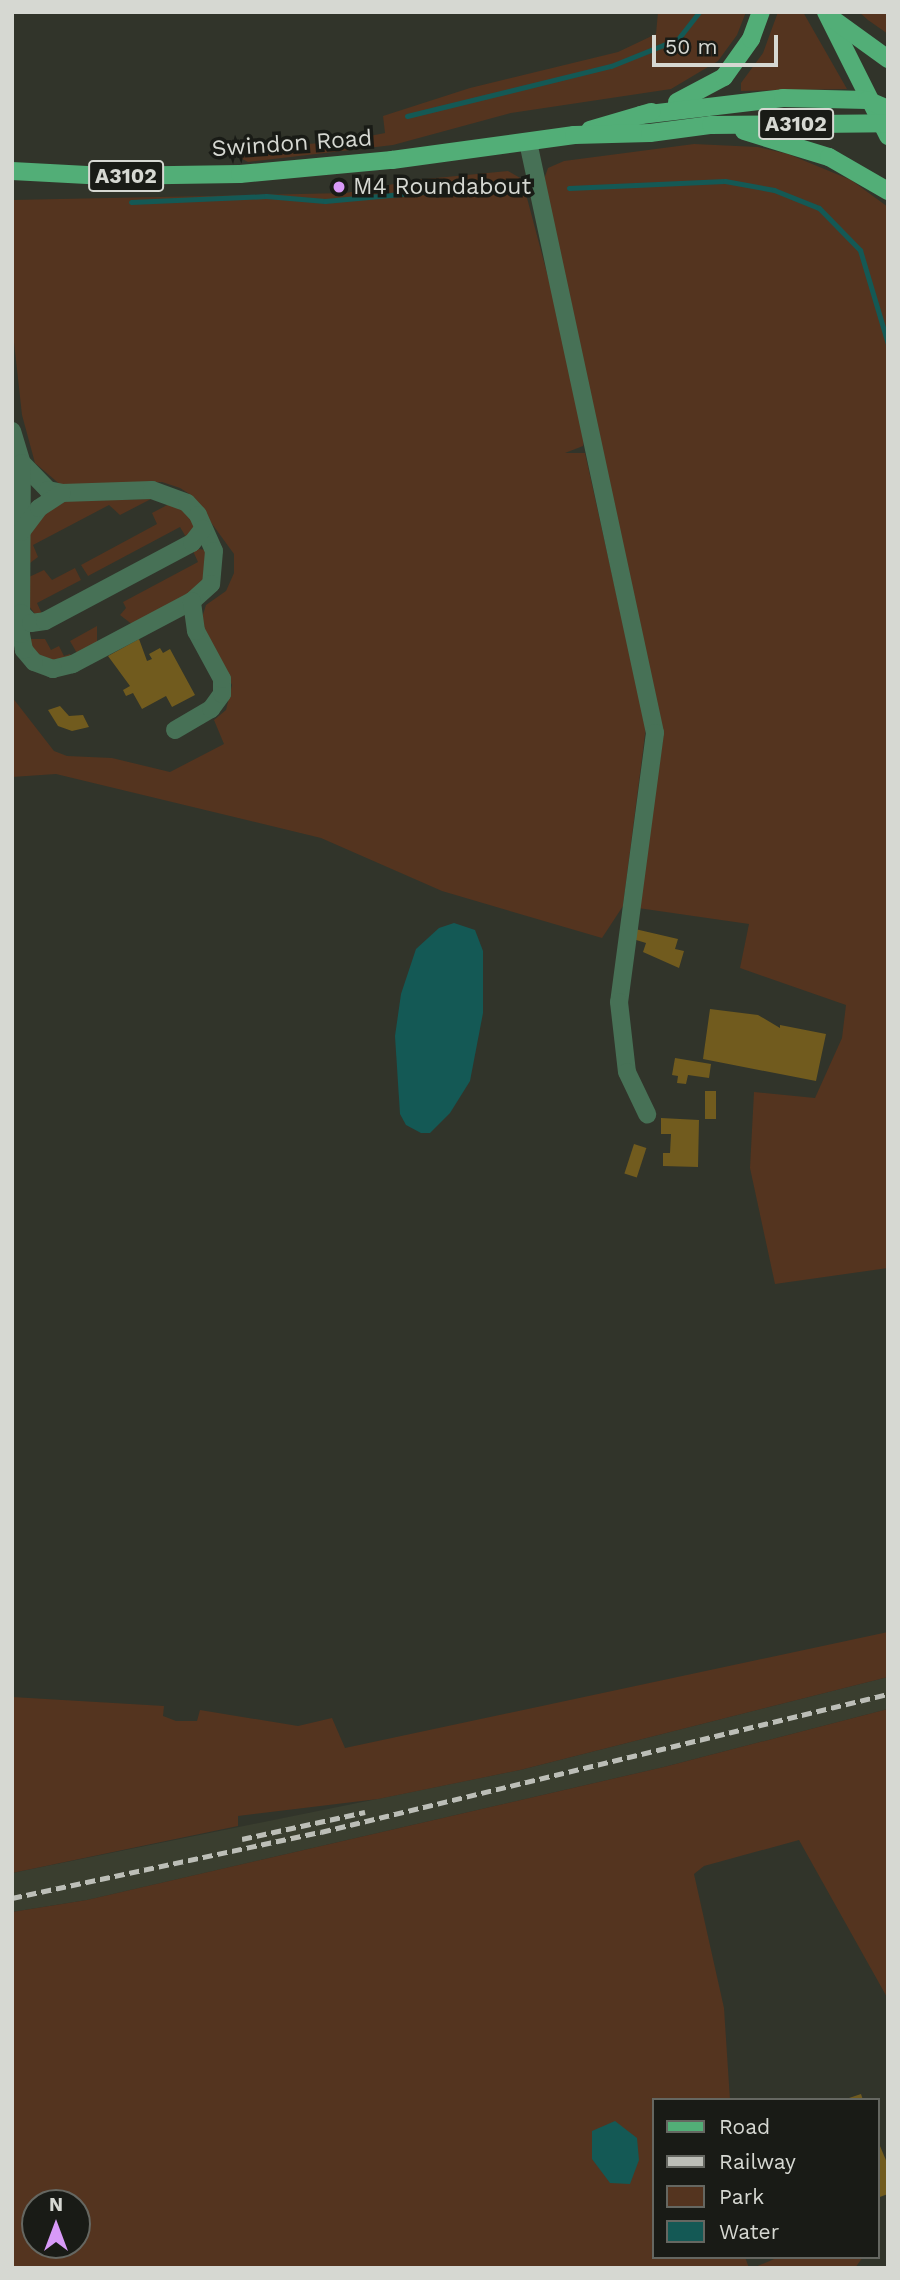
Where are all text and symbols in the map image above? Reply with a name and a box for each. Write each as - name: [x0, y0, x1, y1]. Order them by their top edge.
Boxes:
- scale bar: [655, 21, 781, 65]
- text: 50 m: [665, 34, 717, 59]
- road number: A3102: [758, 106, 834, 142]
- street label: Swindon Road: [211, 125, 373, 163]
- road number: A3102: [88, 158, 164, 194]
- place label: M4 Roundabout: [353, 173, 531, 201]
- marker: M4 Roundabout: [331, 179, 347, 195]
- legend: [652, 2098, 879, 2259]
- text: Road: [719, 2114, 770, 2139]
- text: Railway: [719, 2149, 796, 2174]
- text: Park: [719, 2184, 764, 2209]
- north arrow: [21, 2189, 91, 2259]
- text: N: [49, 2193, 63, 2216]
- text: Water: [719, 2219, 779, 2244]

